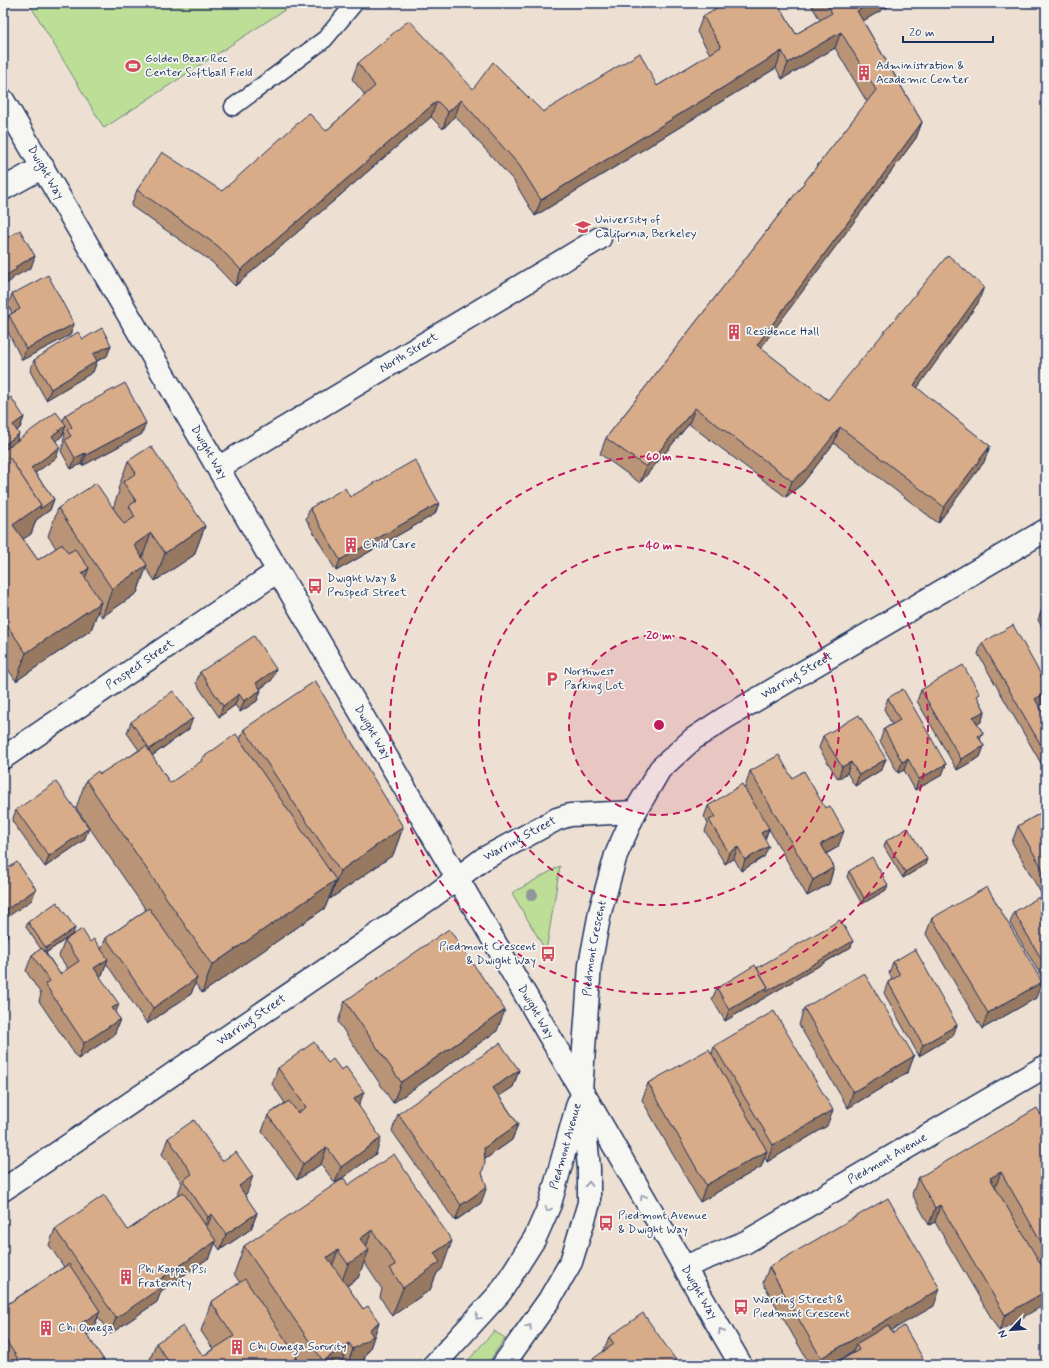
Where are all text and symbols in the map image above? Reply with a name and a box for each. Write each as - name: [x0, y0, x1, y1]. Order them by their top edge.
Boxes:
- scale bar: [903, 18, 993, 44]
- text: 20 m: [909, 25, 935, 41]
- place label: Golden Bear Rec Center Softball Field: [145, 51, 253, 81]
- sports icon: Golden Bear Rec Center Softball Field: [124, 57, 142, 75]
- place label: Administration & Academic Center: [876, 58, 969, 88]
- building icon: Administration & Academic Center: [855, 64, 873, 82]
- street label: Dwight Way: [23, 143, 67, 203]
- place label: University of California, Berkeley: [595, 212, 696, 243]
- school or university icon: University of California, Berkeley: [574, 218, 592, 236]
- building icon: Residence Hall: [725, 323, 743, 341]
- place label: Residence Hall: [746, 324, 819, 340]
- street label: North Street: [377, 329, 441, 377]
- street label: Dwight Way: [187, 422, 231, 482]
- text: 60 m: [646, 449, 672, 465]
- building icon: Child Care: [342, 536, 360, 554]
- place label: Child Care: [363, 537, 416, 553]
- text: 40 m: [646, 538, 673, 554]
- place label: Dwight Way & Prospect Street: [327, 571, 407, 601]
- bus stop icon: Dwight Way & Prospect Street: [306, 577, 324, 595]
- text: 20 m: [646, 628, 672, 644]
- street label: Prospect Street: [103, 636, 178, 694]
- street label: Warring Street: [758, 649, 836, 703]
- place label: Northwest Parking Lot: [564, 664, 624, 695]
- parking icon: Northwest Parking Lot: [543, 670, 561, 688]
- street label: Dwight Way: [350, 702, 394, 762]
- centre of rings: [652, 718, 666, 732]
- street label: Warring Street: [481, 813, 559, 865]
- street label: Piedmont Crescent: [580, 898, 611, 997]
- place label: Piedmont Crescent & Dwight Way: [439, 939, 537, 969]
- bus stop icon: Piedmont Crescent & Dwight Way: [539, 945, 557, 963]
- street label: Dwight Way: [513, 982, 558, 1042]
- street label: Warring Street: [214, 991, 290, 1050]
- street label: Piedmont Avenue: [546, 1101, 586, 1191]
- street label: Piedmont Avenue: [845, 1129, 930, 1188]
- one-way arrow: [585, 1181, 593, 1187]
- one-way arrow: [641, 1194, 648, 1201]
- one-way arrow: [544, 1205, 552, 1212]
- place label: Piedmont Avenue & Dwight Way: [618, 1208, 707, 1238]
- bus stop icon: Piedmont Avenue & Dwight Way: [597, 1214, 615, 1232]
- place label: Phi Kappa Psi Fraternity: [138, 1262, 207, 1292]
- street label: Dwight Way: [677, 1262, 721, 1323]
- building icon: Phi Kappa Psi Fraternity: [117, 1268, 135, 1286]
- place label: Warring Street & Piedmont Crescent: [753, 1292, 850, 1322]
- bus stop icon: Warring Street & Piedmont Crescent: [732, 1298, 750, 1316]
- north arrow: [991, 1310, 1031, 1350]
- one-way arrow: [475, 1312, 482, 1320]
- building icon: Chi Omega: [37, 1319, 55, 1337]
- place label: Chi Omega: [58, 1320, 114, 1337]
- one-way arrow: [524, 1324, 532, 1331]
- one-way arrow: [719, 1328, 726, 1335]
- text: N: [995, 1328, 1011, 1340]
- building icon: Chi Omega Sorority: [228, 1338, 246, 1356]
- place label: Chi Omega Sorority: [249, 1339, 346, 1356]

